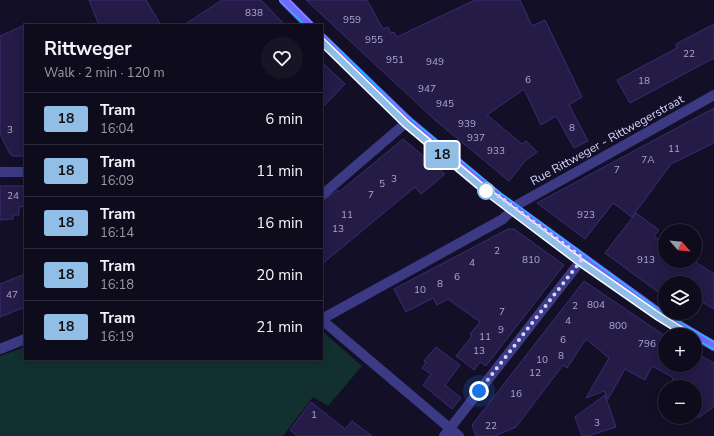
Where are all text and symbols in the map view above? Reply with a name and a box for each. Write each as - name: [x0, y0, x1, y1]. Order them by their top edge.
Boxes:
- house number: 838: [245, 6, 263, 20]
- house number: 959: [343, 13, 361, 27]
- house number: 955: [365, 33, 383, 47]
- text: Rittweger: [44, 36, 132, 62]
- button: heart: [261, 37, 303, 79]
- house number: 22: [683, 47, 695, 61]
- house number: 951: [386, 53, 404, 67]
- house number: 949: [426, 55, 444, 69]
- text: Walk · 2 min · 120 m: [44, 64, 165, 82]
- house number: 6: [525, 73, 531, 87]
- house number: 18: [638, 74, 650, 88]
- house number: 947: [418, 82, 436, 96]
- street label: Rue Rittweger - Rittwegerstraat: [527, 91, 687, 189]
- house number: 945: [436, 97, 454, 111]
- text: Tram: [100, 100, 135, 120]
- text: 18: [58, 109, 74, 128]
- text: 6 min: [265, 109, 303, 129]
- house number: 939: [458, 117, 476, 131]
- text: 16:04: [100, 120, 134, 138]
- house number: 8: [569, 121, 575, 135]
- house number: 3: [7, 123, 13, 137]
- house number: 937: [467, 131, 485, 145]
- line badge: 18: [424, 142, 460, 168]
- house number: 11: [668, 142, 680, 156]
- house number: 933: [487, 144, 505, 158]
- text: 18: [434, 145, 450, 164]
- text: Tram: [100, 152, 135, 172]
- house number: 7A: [641, 153, 655, 167]
- text: 18: [58, 161, 74, 180]
- text: 11 min: [256, 161, 303, 181]
- house number: 7: [614, 163, 620, 177]
- text: 16:09: [100, 172, 134, 190]
- house number: 3: [391, 172, 397, 186]
- house number: 5: [379, 177, 385, 191]
- unlabelled marker: [477, 182, 495, 200]
- house number: 7: [368, 188, 374, 202]
- house number: 24: [7, 189, 19, 203]
- text: Tram: [100, 204, 135, 224]
- house number: 11: [341, 208, 353, 222]
- house number: 923: [577, 208, 595, 222]
- text: 18: [58, 213, 74, 232]
- text: 16 min: [256, 213, 303, 233]
- house number: 13: [332, 222, 344, 236]
- text: 16:14: [100, 224, 134, 242]
- north arrow: [658, 224, 702, 268]
- map controls: [658, 224, 702, 424]
- house number: 2: [494, 244, 500, 258]
- house number: 810: [522, 253, 540, 267]
- house number: 913: [637, 253, 655, 267]
- text: Tram: [100, 256, 135, 276]
- house number: 4: [469, 256, 475, 270]
- text: 18: [58, 265, 74, 284]
- text: 20 min: [256, 265, 303, 285]
- house number: 6: [454, 270, 460, 284]
- text: 16:18: [100, 276, 134, 294]
- button: layers: [658, 276, 702, 320]
- house number: 8: [437, 277, 443, 291]
- house number: 10: [414, 283, 426, 297]
- house number: 47: [6, 288, 18, 302]
- house number: 804: [587, 298, 605, 312]
- house number: 2: [572, 299, 578, 313]
- house number: 7: [499, 305, 505, 319]
- text: Tram: [100, 308, 135, 328]
- house number: 4: [565, 314, 571, 328]
- text: 18: [58, 317, 74, 336]
- text: 21 min: [256, 317, 303, 337]
- house number: 800: [609, 319, 627, 333]
- house number: 9: [498, 323, 504, 337]
- text: 16:19: [100, 328, 134, 346]
- button: +: [658, 328, 702, 372]
- house number: 11: [479, 330, 491, 344]
- house number: 6: [560, 333, 566, 347]
- house number: 796: [638, 337, 656, 351]
- house number: 13: [473, 344, 485, 358]
- house number: 8: [558, 349, 564, 363]
- house number: 10: [536, 353, 548, 367]
- house number: 12: [529, 366, 541, 380]
- button: −: [658, 380, 702, 424]
- your location: [469, 381, 489, 401]
- house number: 16: [510, 387, 522, 401]
- house number: 1: [311, 408, 317, 422]
- house number: 3: [594, 416, 600, 430]
- house number: 22: [485, 419, 497, 433]

